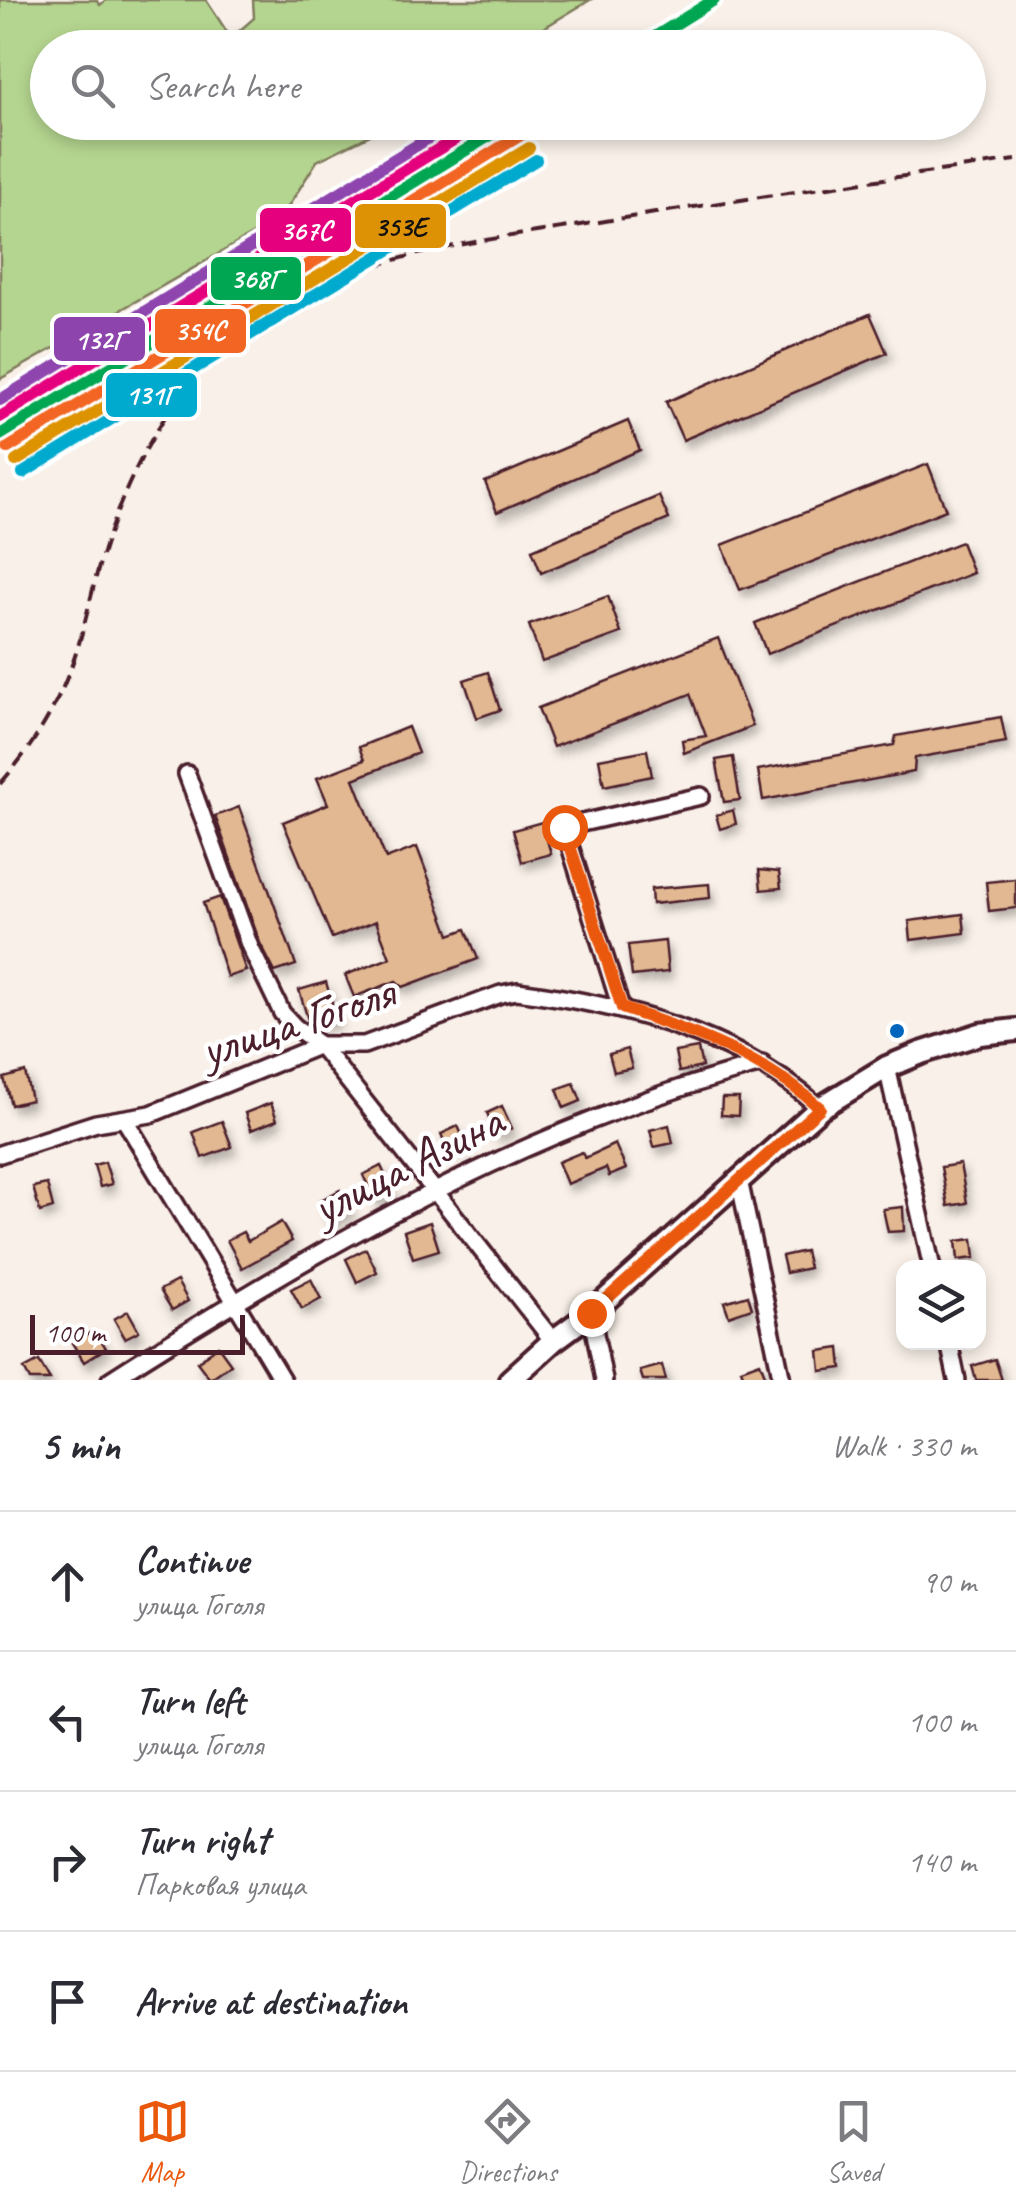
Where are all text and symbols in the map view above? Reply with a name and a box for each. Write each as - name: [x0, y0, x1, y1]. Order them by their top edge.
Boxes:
- search box: [30, 30, 986, 140]
- icon: search: [65, 58, 120, 113]
- text: Search here: [145, 62, 300, 109]
- line badge: 353Е: [353, 202, 448, 250]
- line badge: 367С: [258, 206, 353, 254]
- text: 353Е: [375, 209, 431, 244]
- text: 367С: [280, 213, 335, 248]
- line badge: 368Г: [209, 255, 303, 302]
- text: 368Г: [230, 261, 288, 296]
- line badge: 354С: [153, 307, 248, 355]
- text: 354С: [174, 313, 229, 348]
- line badge: 132Г: [52, 315, 147, 363]
- text: 132Г: [75, 322, 131, 357]
- line badge: 131Г: [104, 371, 199, 419]
- text: 131Г: [126, 377, 182, 412]
- route start: [542, 805, 588, 851]
- street label: улица Гоголя: [189, 959, 405, 1083]
- unlabelled marker: [887, 1021, 907, 1041]
- street label: улица Азина: [298, 1088, 516, 1240]
- map controls: [896, 1260, 986, 1350]
- button: layers: [896, 1260, 986, 1350]
- route end: [569, 1291, 615, 1337]
- scale bar: [30, 1310, 245, 1354]
- text: 100 m: [45, 1315, 105, 1350]
- text: 5 min: [40, 1419, 120, 1472]
- text: Walk · 330 m: [832, 1425, 976, 1466]
- text: Continue: [135, 1537, 249, 1584]
- icon: ahead: [40, 1554, 95, 1609]
- text: 90 m: [922, 1561, 976, 1602]
- text: улица Гоголя: [135, 1584, 263, 1625]
- text: Turn left: [135, 1677, 245, 1724]
- icon: left: [40, 1694, 95, 1749]
- text: 100 m: [907, 1701, 976, 1742]
- text: улица Гоголя: [135, 1724, 263, 1765]
- text: Turn right: [135, 1817, 269, 1864]
- icon: right: [40, 1834, 95, 1889]
- text: 140 m: [907, 1841, 976, 1882]
- text: Парковая улица: [135, 1864, 305, 1905]
- icon: arrive: [40, 1974, 95, 2029]
- text: Arrive at destination: [135, 1978, 407, 2025]
- tab: Map: [135, 2094, 190, 2189]
- tab: Directions: [459, 2094, 557, 2189]
- tab: Saved: [826, 2094, 881, 2189]

